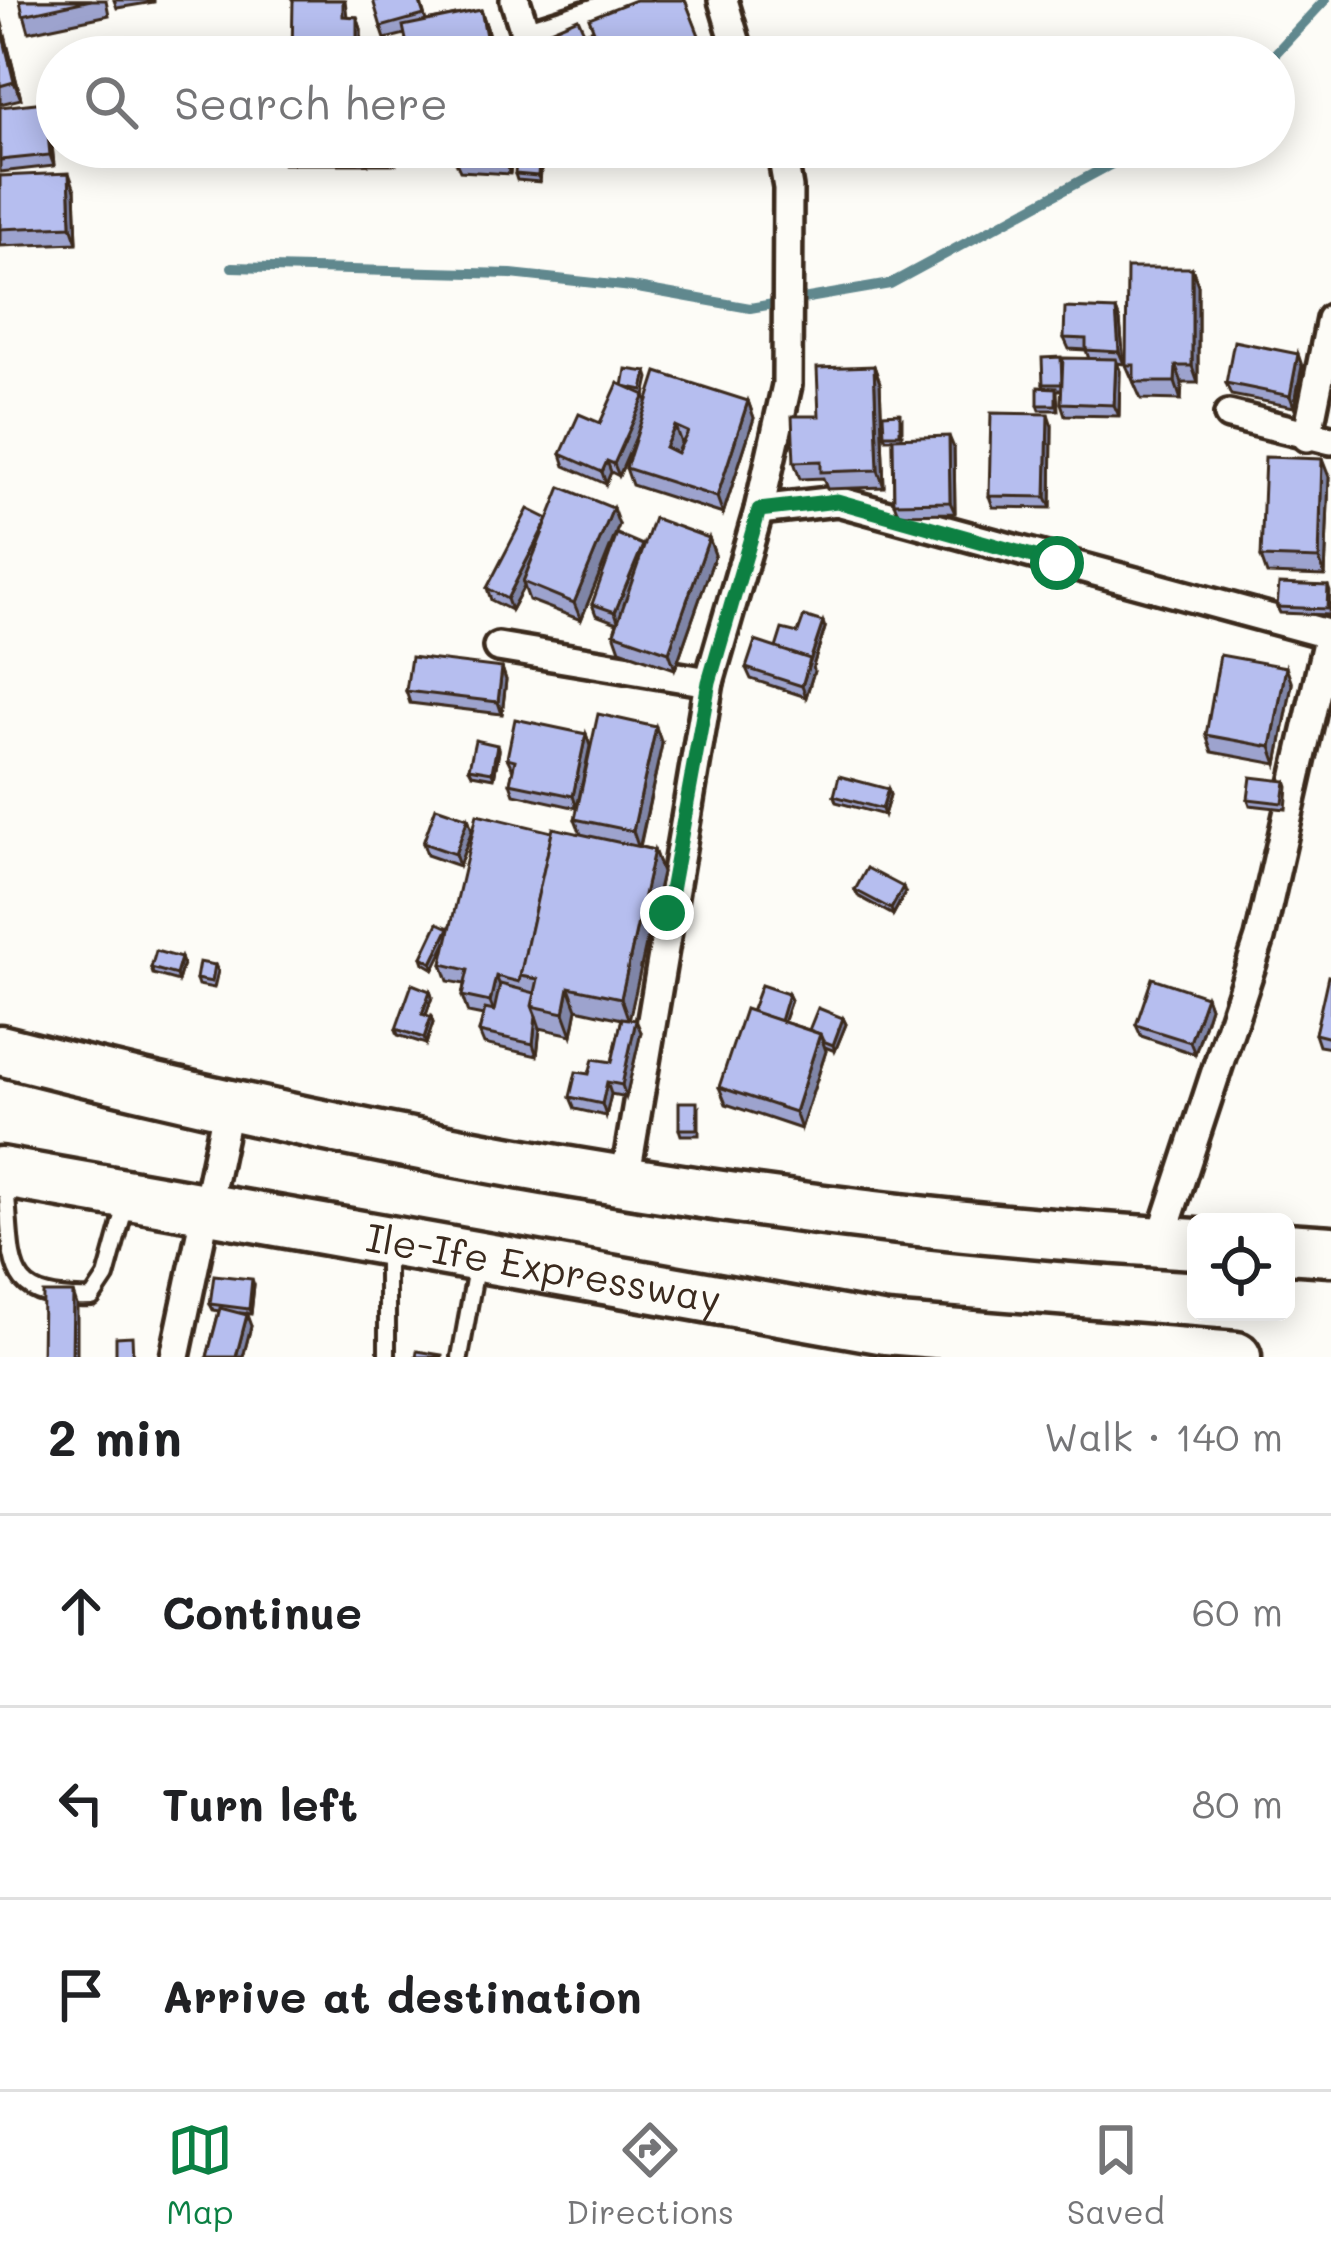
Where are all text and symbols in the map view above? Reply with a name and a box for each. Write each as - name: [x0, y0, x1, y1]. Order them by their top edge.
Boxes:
- search box: [36, 36, 1295, 168]
- icon: search: [78, 69, 144, 135]
- text: Search here: [174, 73, 448, 131]
- route start: [1030, 536, 1084, 590]
- route end: [640, 886, 694, 940]
- street label: Ile-Ife Expressway: [362, 1210, 725, 1323]
- map controls: [1187, 1213, 1295, 1321]
- button: locate: [1187, 1213, 1295, 1321]
- text: 2 min: [48, 1402, 182, 1469]
- text: Walk · 140 m: [1044, 1410, 1283, 1461]
- icon: ahead: [48, 1578, 114, 1644]
- text: Continue: [162, 1582, 362, 1640]
- text: 60 m: [1192, 1585, 1283, 1636]
- icon: left: [48, 1770, 114, 1836]
- text: Turn left: [162, 1774, 358, 1832]
- text: 80 m: [1192, 1777, 1283, 1828]
- icon: arrive: [48, 1962, 114, 2028]
- text: Arrive at destination: [162, 1966, 642, 2024]
- tab: Map: [166, 2117, 234, 2232]
- tab: Directions: [566, 2117, 734, 2232]
- tab: Saved: [1067, 2117, 1165, 2232]

